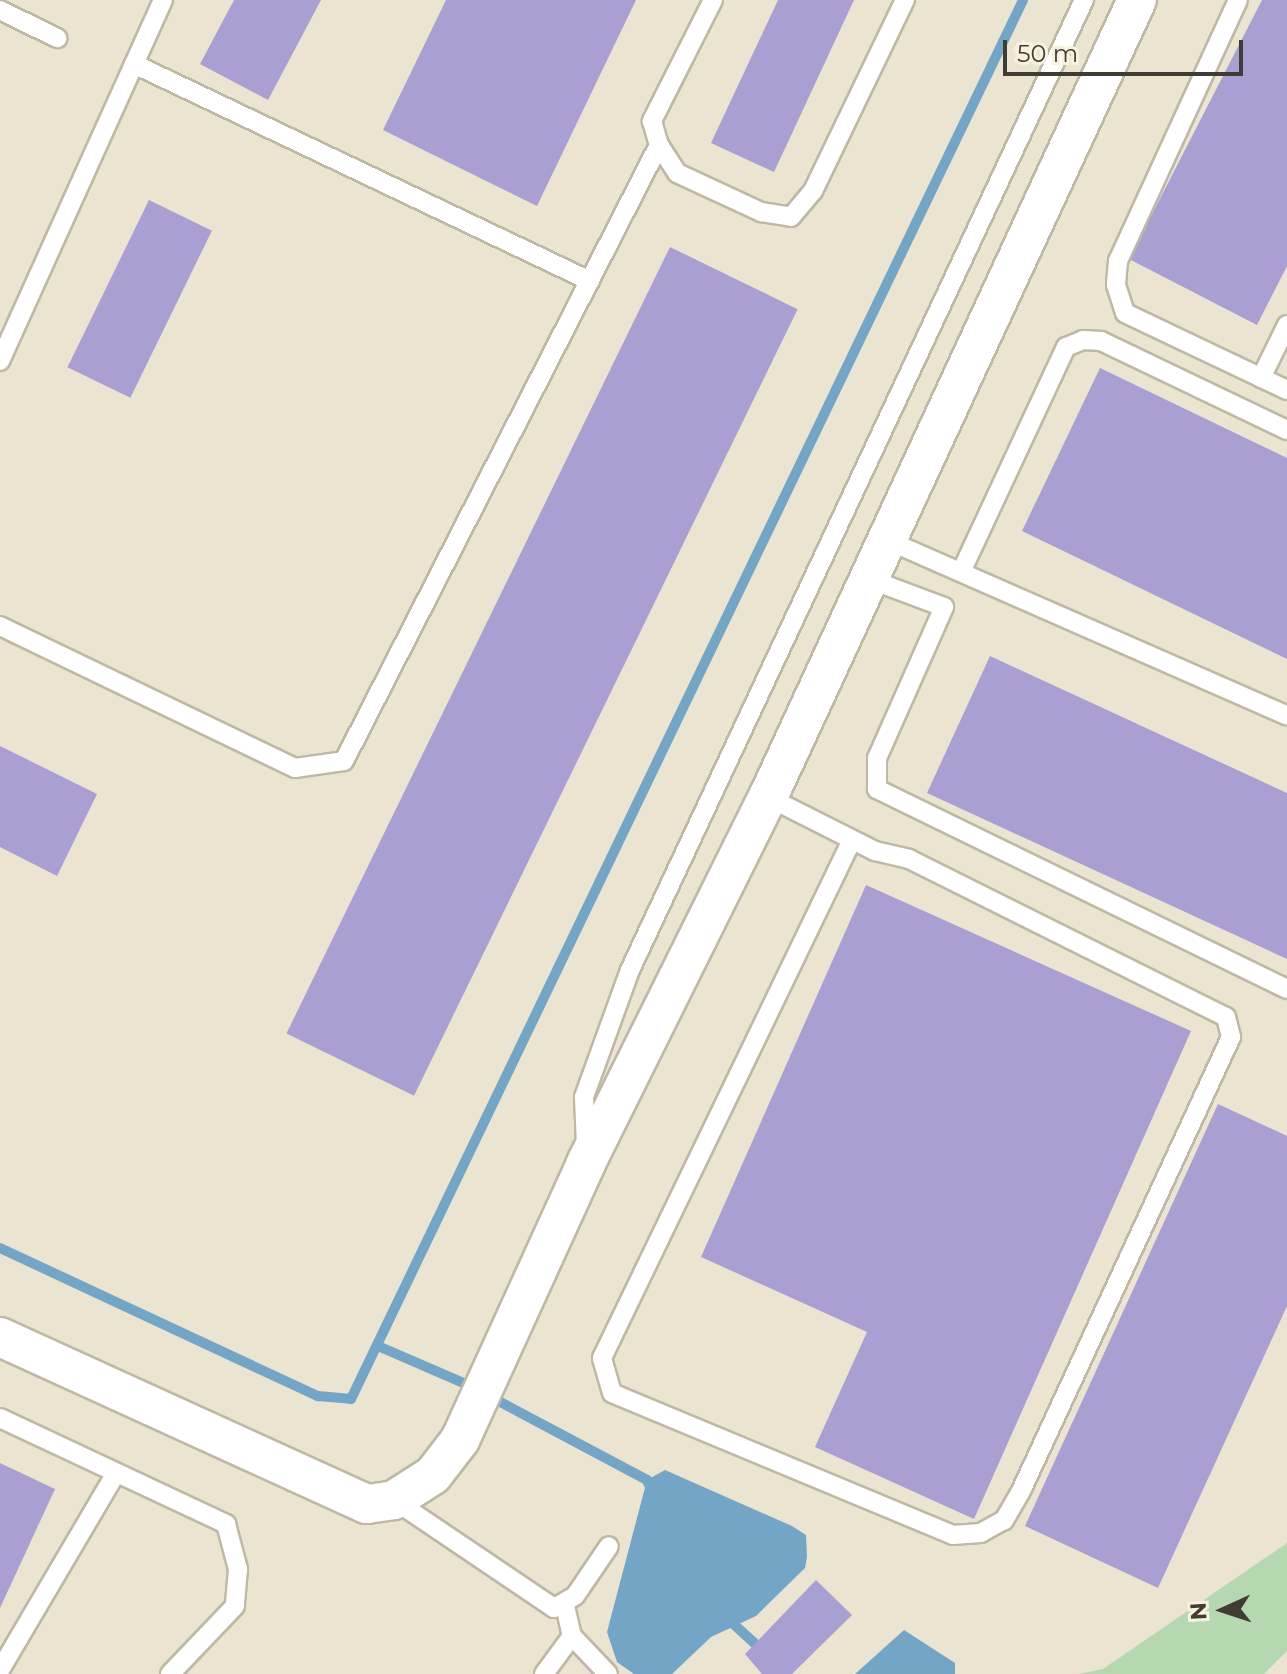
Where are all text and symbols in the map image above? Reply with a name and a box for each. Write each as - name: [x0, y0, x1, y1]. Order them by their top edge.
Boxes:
- scale bar: [1007, 24, 1247, 74]
- text: 50 m: [1017, 39, 1078, 68]
- north arrow: [1183, 1570, 1263, 1650]
- text: N: [1185, 1602, 1212, 1621]

